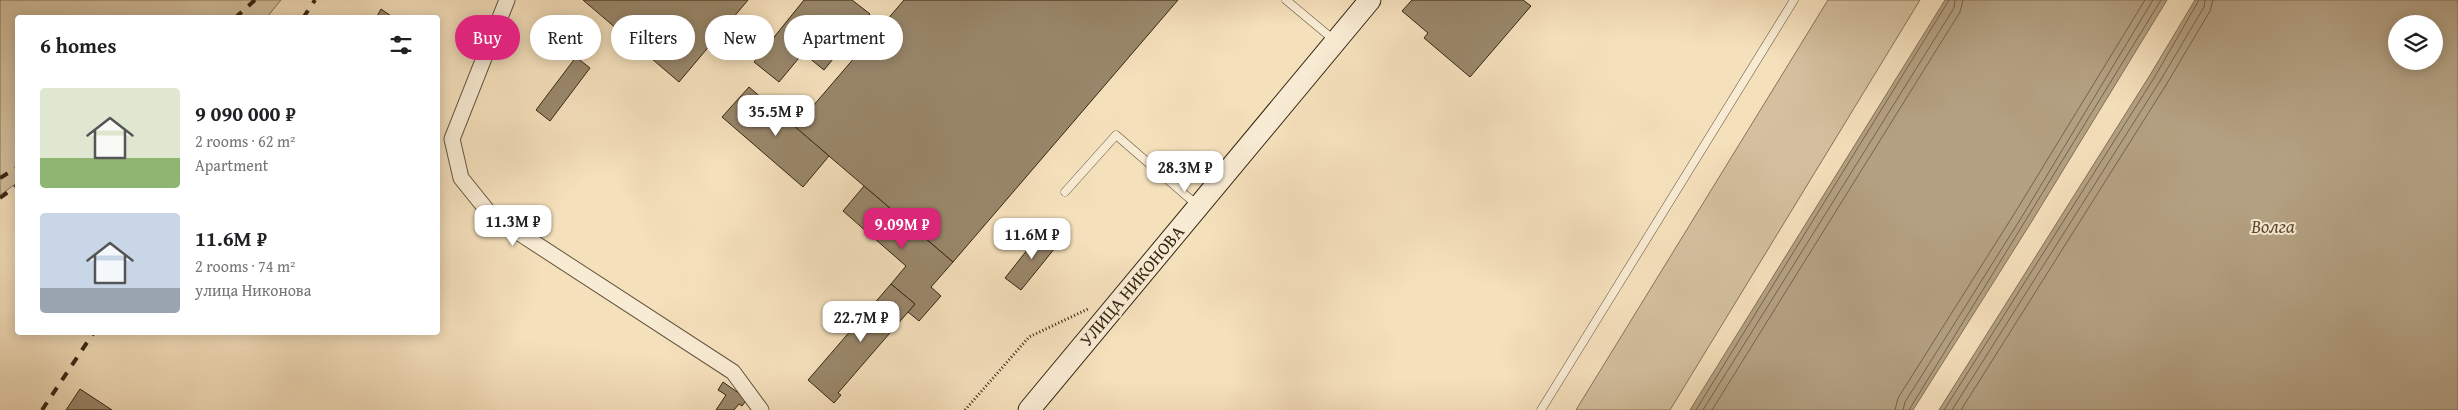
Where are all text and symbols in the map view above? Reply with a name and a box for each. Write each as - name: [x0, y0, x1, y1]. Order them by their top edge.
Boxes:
- chip: Buy: [455, 15, 520, 60]
- chip: Rent: [530, 15, 601, 60]
- chip: Filters: [611, 15, 695, 60]
- chip: New: [705, 15, 774, 60]
- chip: Apartment: [784, 15, 903, 60]
- map controls: [2388, 15, 2443, 70]
- button: layers: [2388, 15, 2443, 70]
- text: 6 homes: [40, 30, 116, 61]
- icon: filters: [387, 31, 415, 59]
- pin: 35.5M ₽: [730, 94, 822, 137]
- text: 9 090 000 ₽: [195, 98, 296, 129]
- text: 35.5M ₽: [749, 99, 803, 123]
- icon: home: [80, 108, 140, 168]
- text: 2 rooms · 62 m²: [195, 129, 295, 153]
- pin: 28.3M ₽: [1139, 150, 1231, 193]
- text: Apartment: [195, 153, 268, 177]
- text: 28.3M ₽: [1158, 155, 1212, 179]
- pin: 11.3M ₽: [467, 204, 559, 247]
- pin: 9.09M ₽: [856, 208, 948, 250]
- text: 11.3M ₽: [486, 209, 540, 233]
- text: 9.09M ₽: [875, 212, 929, 236]
- water label: Волга: [2250, 212, 2295, 240]
- pin: 11.6M ₽: [986, 218, 1078, 260]
- street label: УЛИЦА НИКОНОВА: [1073, 219, 1191, 352]
- text: 11.6M ₽: [1005, 222, 1059, 246]
- text: 11.6M ₽: [195, 223, 267, 254]
- icon: home: [80, 233, 140, 293]
- text: 2 rooms · 74 m²: [195, 254, 295, 278]
- text: улица Никонова: [195, 278, 311, 302]
- pin: 22.7M ₽: [815, 300, 907, 343]
- text: 22.7M ₽: [834, 305, 888, 329]

